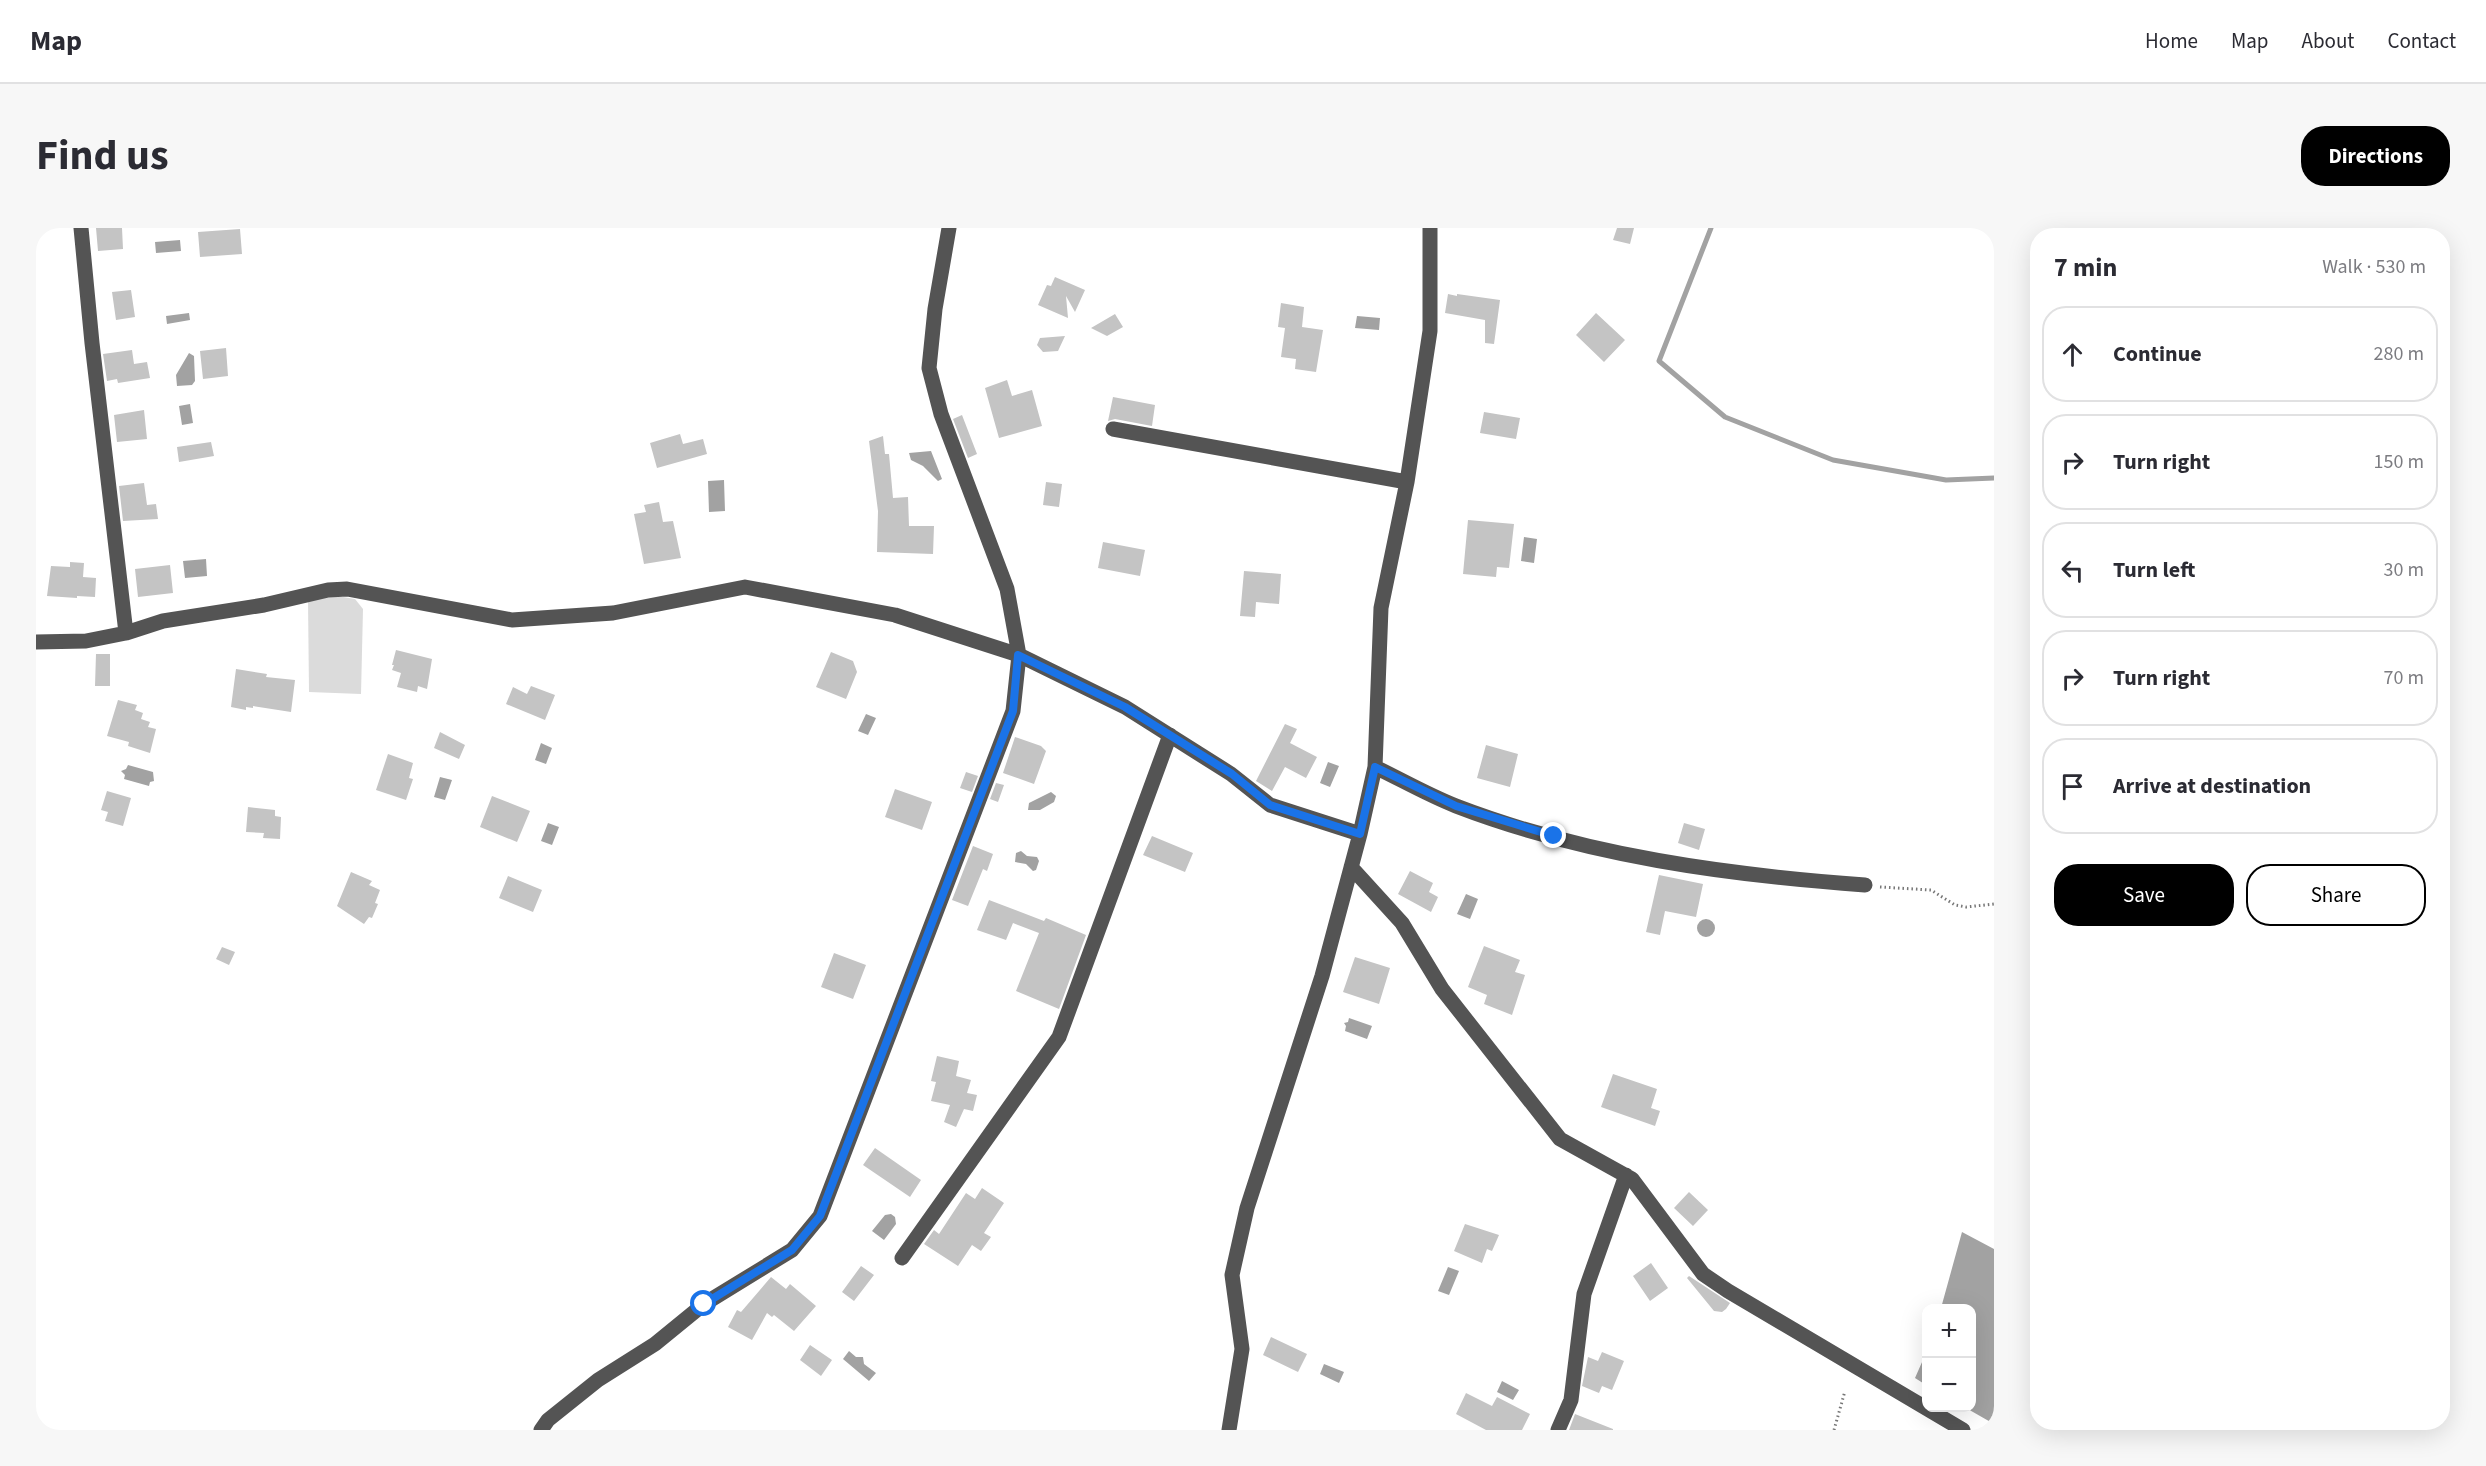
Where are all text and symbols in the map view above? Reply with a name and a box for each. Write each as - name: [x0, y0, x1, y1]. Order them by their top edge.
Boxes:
- text: Map: [30, 21, 82, 61]
- text: Home: [2145, 26, 2198, 56]
- text: Map: [2231, 26, 2269, 56]
- text: About: [2302, 26, 2354, 56]
- text: Contact: [2387, 26, 2456, 56]
- text: Find us: [36, 126, 169, 186]
- button: Directions: [2301, 126, 2450, 186]
- text: 7 min: [2054, 249, 2117, 286]
- text: Walk · 530 m: [2322, 253, 2426, 281]
- icon: ahead: [2056, 338, 2089, 371]
- text: Continue: [2113, 338, 2202, 370]
- text: 280 m: [2374, 340, 2424, 368]
- icon: right: [2056, 446, 2089, 479]
- text: Turn right: [2113, 446, 2210, 478]
- text: 150 m: [2374, 448, 2424, 476]
- icon: left: [2056, 554, 2089, 587]
- text: Turn left: [2113, 554, 2195, 586]
- text: 30 m: [2384, 556, 2424, 584]
- icon: right: [2056, 662, 2089, 695]
- text: Turn right: [2113, 662, 2210, 694]
- text: 70 m: [2384, 664, 2424, 692]
- icon: arrive: [2056, 770, 2089, 803]
- text: Arrive at destination: [2113, 770, 2311, 802]
- route end: [1540, 822, 1566, 848]
- button: Save: [2054, 864, 2234, 926]
- button: Share: [2246, 864, 2426, 926]
- route start: [690, 1290, 716, 1316]
- map controls: [1922, 1304, 1976, 1412]
- button: +: [1922, 1304, 1976, 1358]
- button: −: [1922, 1358, 1976, 1412]

